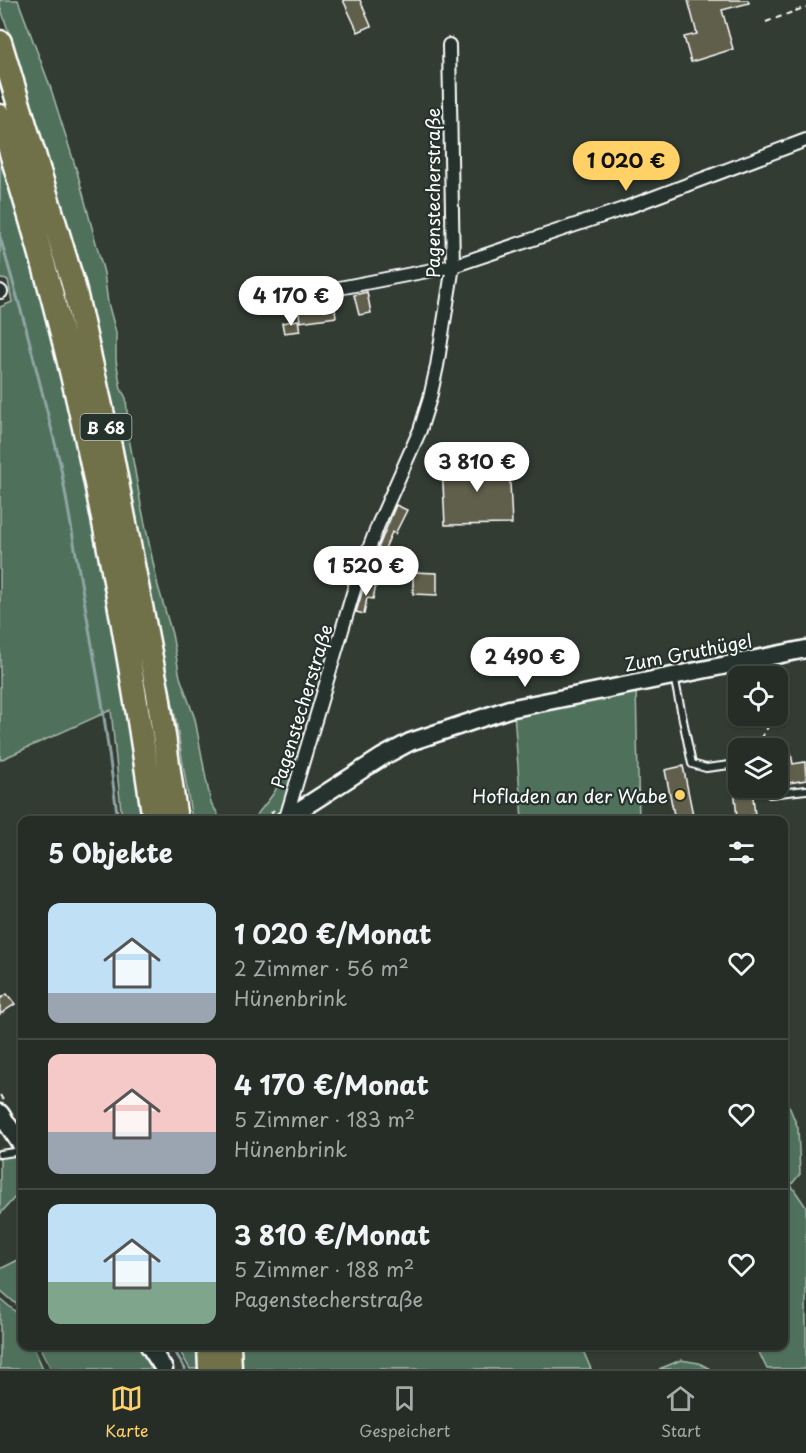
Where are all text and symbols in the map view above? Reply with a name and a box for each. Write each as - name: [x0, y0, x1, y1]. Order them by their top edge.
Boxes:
- street label: Pagenstecherstraße: [419, 108, 446, 278]
- pin: 1 020 €: [571, 141, 681, 192]
- text: 1 020 €: [587, 145, 665, 175]
- pin: 4 170 €: [236, 276, 346, 327]
- text: 4 170 €: [253, 280, 329, 310]
- road number: B 68: [80, 414, 132, 440]
- pin: 3 810 €: [422, 442, 532, 493]
- text: 3 810 €: [438, 446, 516, 476]
- pin: 1 520 €: [311, 546, 421, 597]
- text: 1 520 €: [328, 550, 404, 580]
- street label: Pagenstecherstraße: [263, 621, 339, 791]
- street label: Zum Gruthügel: [622, 626, 754, 678]
- pin: 2 490 €: [470, 637, 580, 688]
- text: 2 490 €: [485, 641, 565, 671]
- map controls: [728, 666, 788, 798]
- button: locate: [728, 666, 788, 726]
- button: layers: [728, 738, 788, 798]
- place label: Hofladen an der Wabe: [472, 782, 668, 809]
- marker: Hofladen an der Wabe: [673, 788, 687, 802]
- text: 5 Objekte: [48, 833, 173, 872]
- icon: filters: [725, 836, 758, 869]
- text: 1 020 €/Monat: [234, 914, 432, 953]
- icon: home: [96, 927, 168, 999]
- icon: heart: [725, 947, 758, 980]
- text: 2 Zimmer · 56 m²: [234, 953, 409, 983]
- text: Hünenbrink: [234, 983, 347, 1013]
- text: 4 170 €/Monat: [234, 1065, 429, 1104]
- icon: home: [96, 1078, 168, 1150]
- icon: heart: [725, 1098, 758, 1131]
- text: 5 Zimmer · 183 m²: [234, 1104, 415, 1134]
- text: Hünenbrink: [234, 1134, 347, 1164]
- text: 3 810 €/Monat: [234, 1215, 430, 1254]
- icon: home: [96, 1228, 168, 1300]
- icon: heart: [725, 1248, 758, 1281]
- text: 5 Zimmer · 188 m²: [234, 1254, 414, 1284]
- text: Pagenstecherstraße: [234, 1284, 423, 1314]
- tab: Karte: [105, 1382, 149, 1442]
- tab: Gespeichert: [359, 1382, 450, 1442]
- tab: Start: [661, 1382, 701, 1442]

